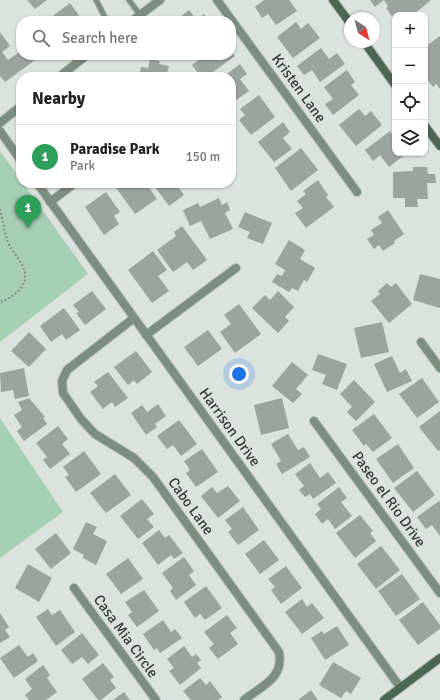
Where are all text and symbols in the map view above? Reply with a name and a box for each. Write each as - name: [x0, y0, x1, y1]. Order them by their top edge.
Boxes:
- north arrow: [344, 12, 380, 48]
- map controls: [392, 12, 428, 156]
- button: +: [392, 12, 428, 48]
- search box: [16, 16, 236, 60]
- icon: search: [30, 27, 52, 49]
- text: Search here: [62, 29, 138, 47]
- button: −: [392, 48, 428, 84]
- street label: Kristen Lane: [268, 50, 330, 126]
- button: locate: [392, 84, 428, 120]
- text: Nearby: [32, 88, 85, 109]
- button: layers: [392, 120, 428, 156]
- text: Paradise Park: [70, 140, 160, 158]
- text: 1: [41, 149, 49, 165]
- text: 150 m: [186, 149, 220, 165]
- text: Park: [70, 158, 95, 174]
- pin: 1: [15, 195, 41, 228]
- your location: [229, 364, 249, 384]
- street label: Harrison Drive: [196, 384, 264, 470]
- street label: Paseo el Rio Drive: [348, 448, 430, 550]
- street label: Cabo Lane: [164, 474, 218, 538]
- street label: Casa Mia Circle: [90, 591, 162, 681]

